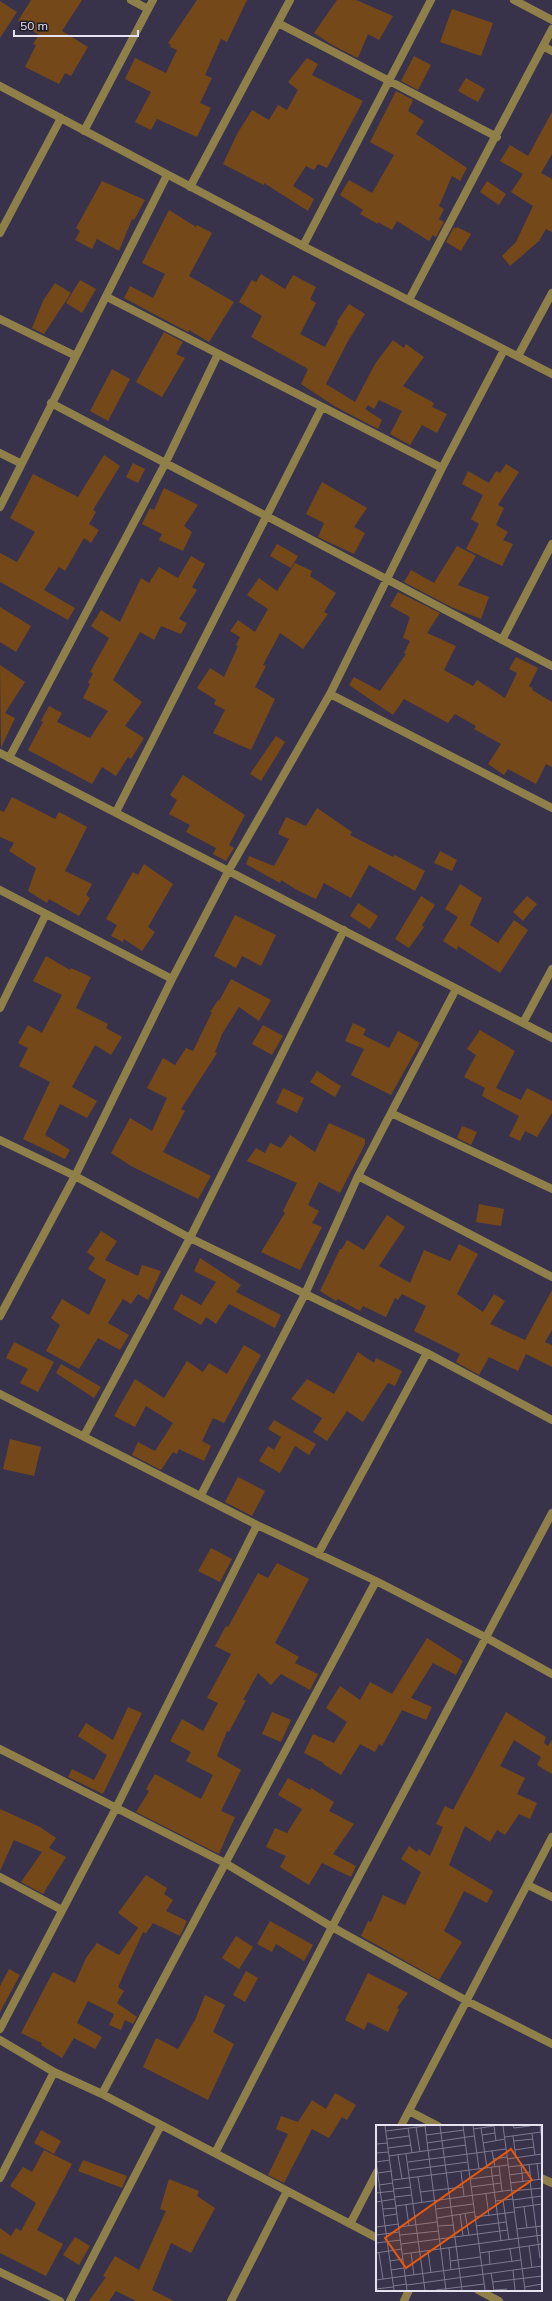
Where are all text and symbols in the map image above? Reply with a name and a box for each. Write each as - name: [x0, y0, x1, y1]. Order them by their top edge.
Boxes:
- scale bar: [14, 12, 138, 38]
- text: 50 m: [20, 18, 48, 33]
- inset map: [376, 2125, 542, 2291]

